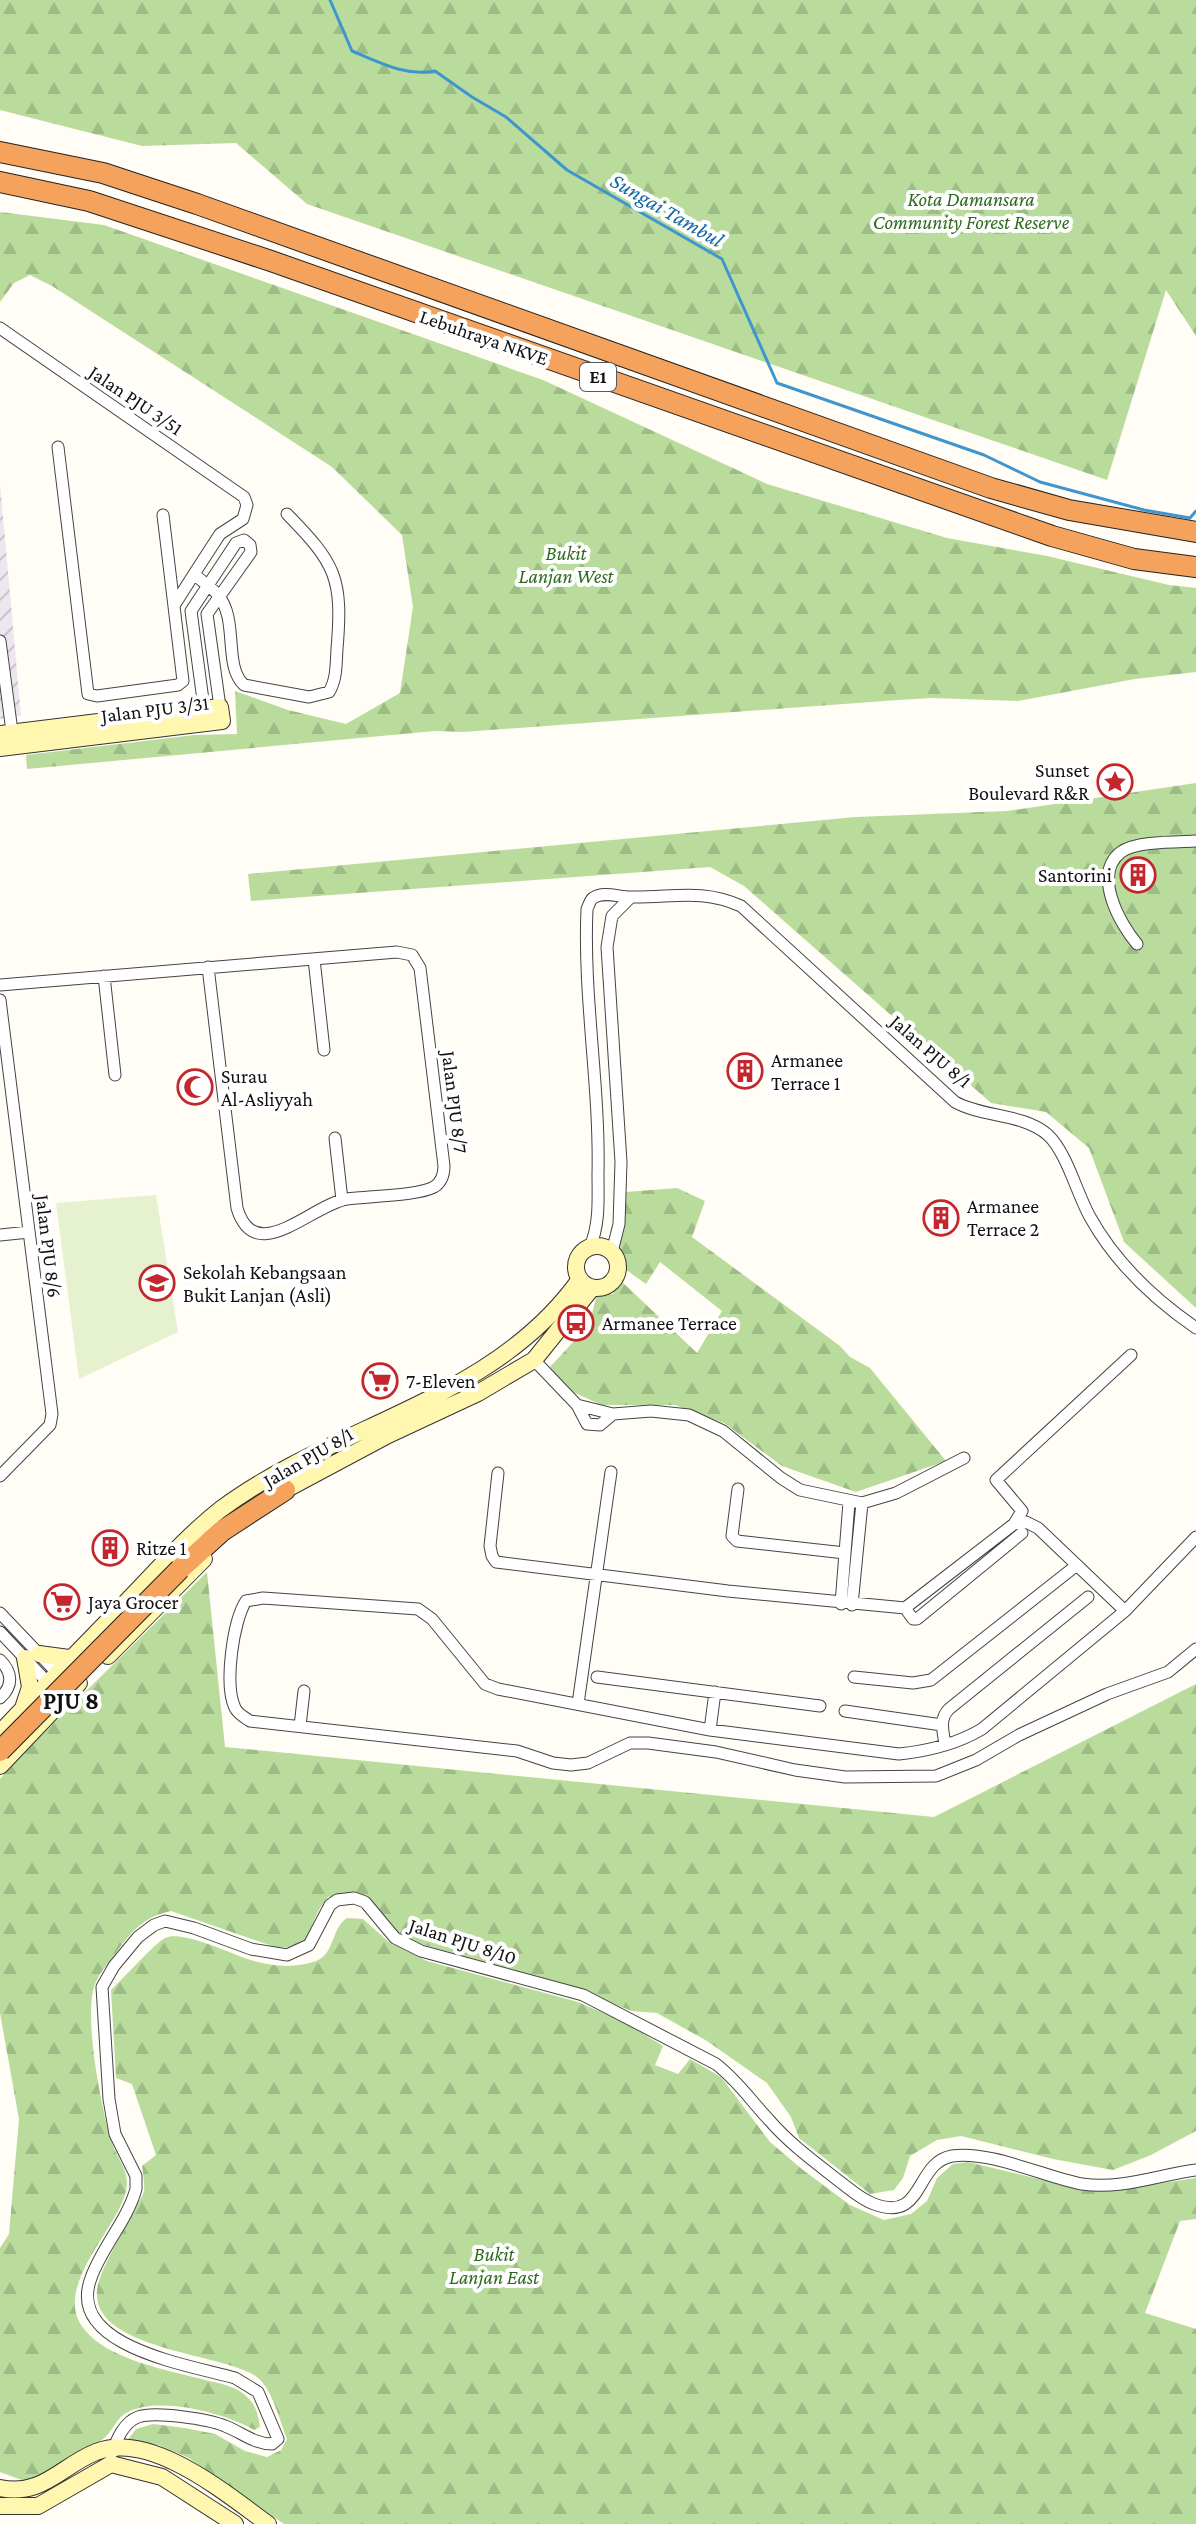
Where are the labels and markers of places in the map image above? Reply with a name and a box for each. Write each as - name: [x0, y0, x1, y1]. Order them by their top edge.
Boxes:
- place label: Sunset Boulevard R&R: [968, 759, 1090, 804]
- place icon: Sunset Boulevard R&R: [1096, 763, 1134, 801]
- building icon: Santorini: [1119, 856, 1157, 894]
- place label: Santorini: [1038, 864, 1112, 886]
- place label: Armanee Terrace 1: [771, 1049, 843, 1094]
- building icon: Armanee Terrace 1: [726, 1052, 764, 1090]
- place label: Surau Al-Asliyyah: [221, 1065, 313, 1111]
- mosque icon: Surau Al-Asliyyah: [176, 1068, 214, 1106]
- place label: Armanee Terrace 2: [967, 1195, 1039, 1240]
- building icon: Armanee Terrace 2: [922, 1199, 960, 1237]
- place label: Sekolah Kebangsaan Bukit Lanjan (Asli): [183, 1261, 347, 1307]
- school or university icon: Sekolah Kebangsaan Bukit Lanjan (Asli): [138, 1264, 176, 1302]
- bus stop icon: Armanee Terrace: [557, 1304, 595, 1342]
- place label: Armanee Terrace: [602, 1312, 737, 1334]
- supermarket icon: 7-Eleven: [361, 1362, 399, 1400]
- place label: 7-Eleven: [406, 1370, 476, 1392]
- building icon: Ritze 1: [91, 1529, 129, 1567]
- place label: Ritze 1: [136, 1537, 187, 1559]
- supermarket icon: Jaya Grocer: [43, 1583, 81, 1621]
- place label: Jaya Grocer: [86, 1591, 179, 1614]

